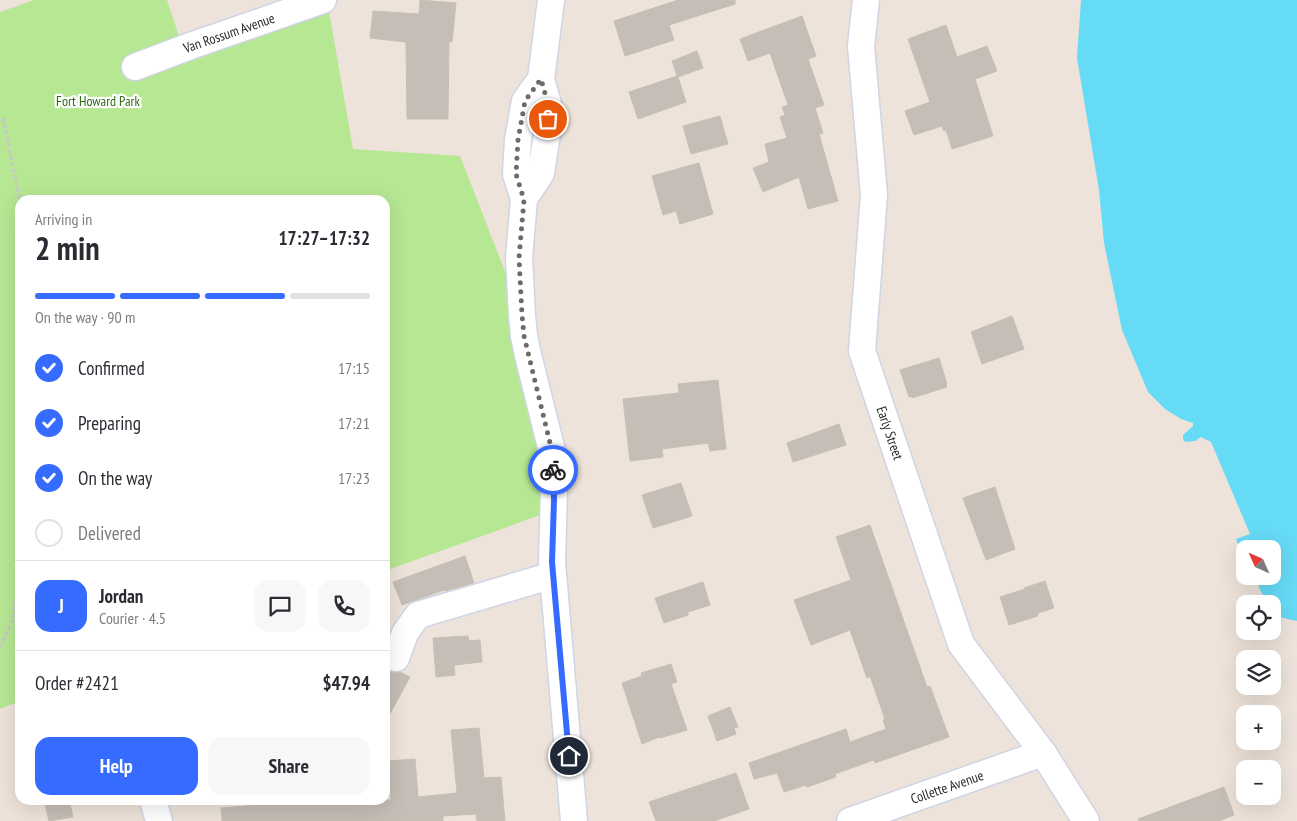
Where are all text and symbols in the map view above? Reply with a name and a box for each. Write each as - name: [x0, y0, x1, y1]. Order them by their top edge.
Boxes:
- street label: Van Rossum Avenue: [180, 9, 277, 57]
- park label: Fort Howard Park: [56, 92, 140, 110]
- pin: [527, 98, 569, 140]
- icon: bag: [534, 105, 562, 133]
- text: Arriving in: [35, 209, 92, 229]
- text: 17:27–17:32: [278, 226, 370, 250]
- text: 2 min: [35, 227, 100, 269]
- text: On the way · 90 m: [35, 307, 135, 327]
- icon: check: [35, 354, 63, 382]
- text: Confirmed: [78, 356, 145, 380]
- text: 17:15: [338, 358, 370, 378]
- street label: Early Street: [872, 404, 908, 462]
- icon: check: [35, 409, 63, 437]
- text: Preparing: [78, 411, 141, 435]
- text: 17:21: [338, 413, 370, 433]
- courier: [528, 445, 578, 495]
- icon: bike: [539, 456, 567, 484]
- icon: check: [35, 464, 63, 492]
- text: On the way: [78, 466, 152, 490]
- text: 17:23: [338, 468, 370, 488]
- text: Delivered: [78, 521, 141, 545]
- north arrow: [1236, 540, 1281, 585]
- map controls: [1236, 540, 1281, 805]
- button: chat: [254, 580, 306, 632]
- button: phone: [318, 580, 370, 632]
- text: Jordan: [99, 584, 143, 608]
- text: J: [58, 594, 64, 618]
- button: locate: [1236, 595, 1281, 640]
- text: Courier · 4.5: [99, 608, 166, 628]
- button: layers: [1236, 650, 1281, 695]
- text: Order #2421: [35, 671, 119, 695]
- text: $47.94: [322, 671, 370, 695]
- button: +: [1236, 705, 1281, 750]
- pin: [548, 735, 590, 777]
- button: Help: [35, 737, 198, 795]
- button: Share: [208, 737, 370, 795]
- icon: home: [555, 742, 583, 770]
- button: −: [1236, 760, 1281, 805]
- street label: Collette Avenue: [908, 766, 986, 808]

